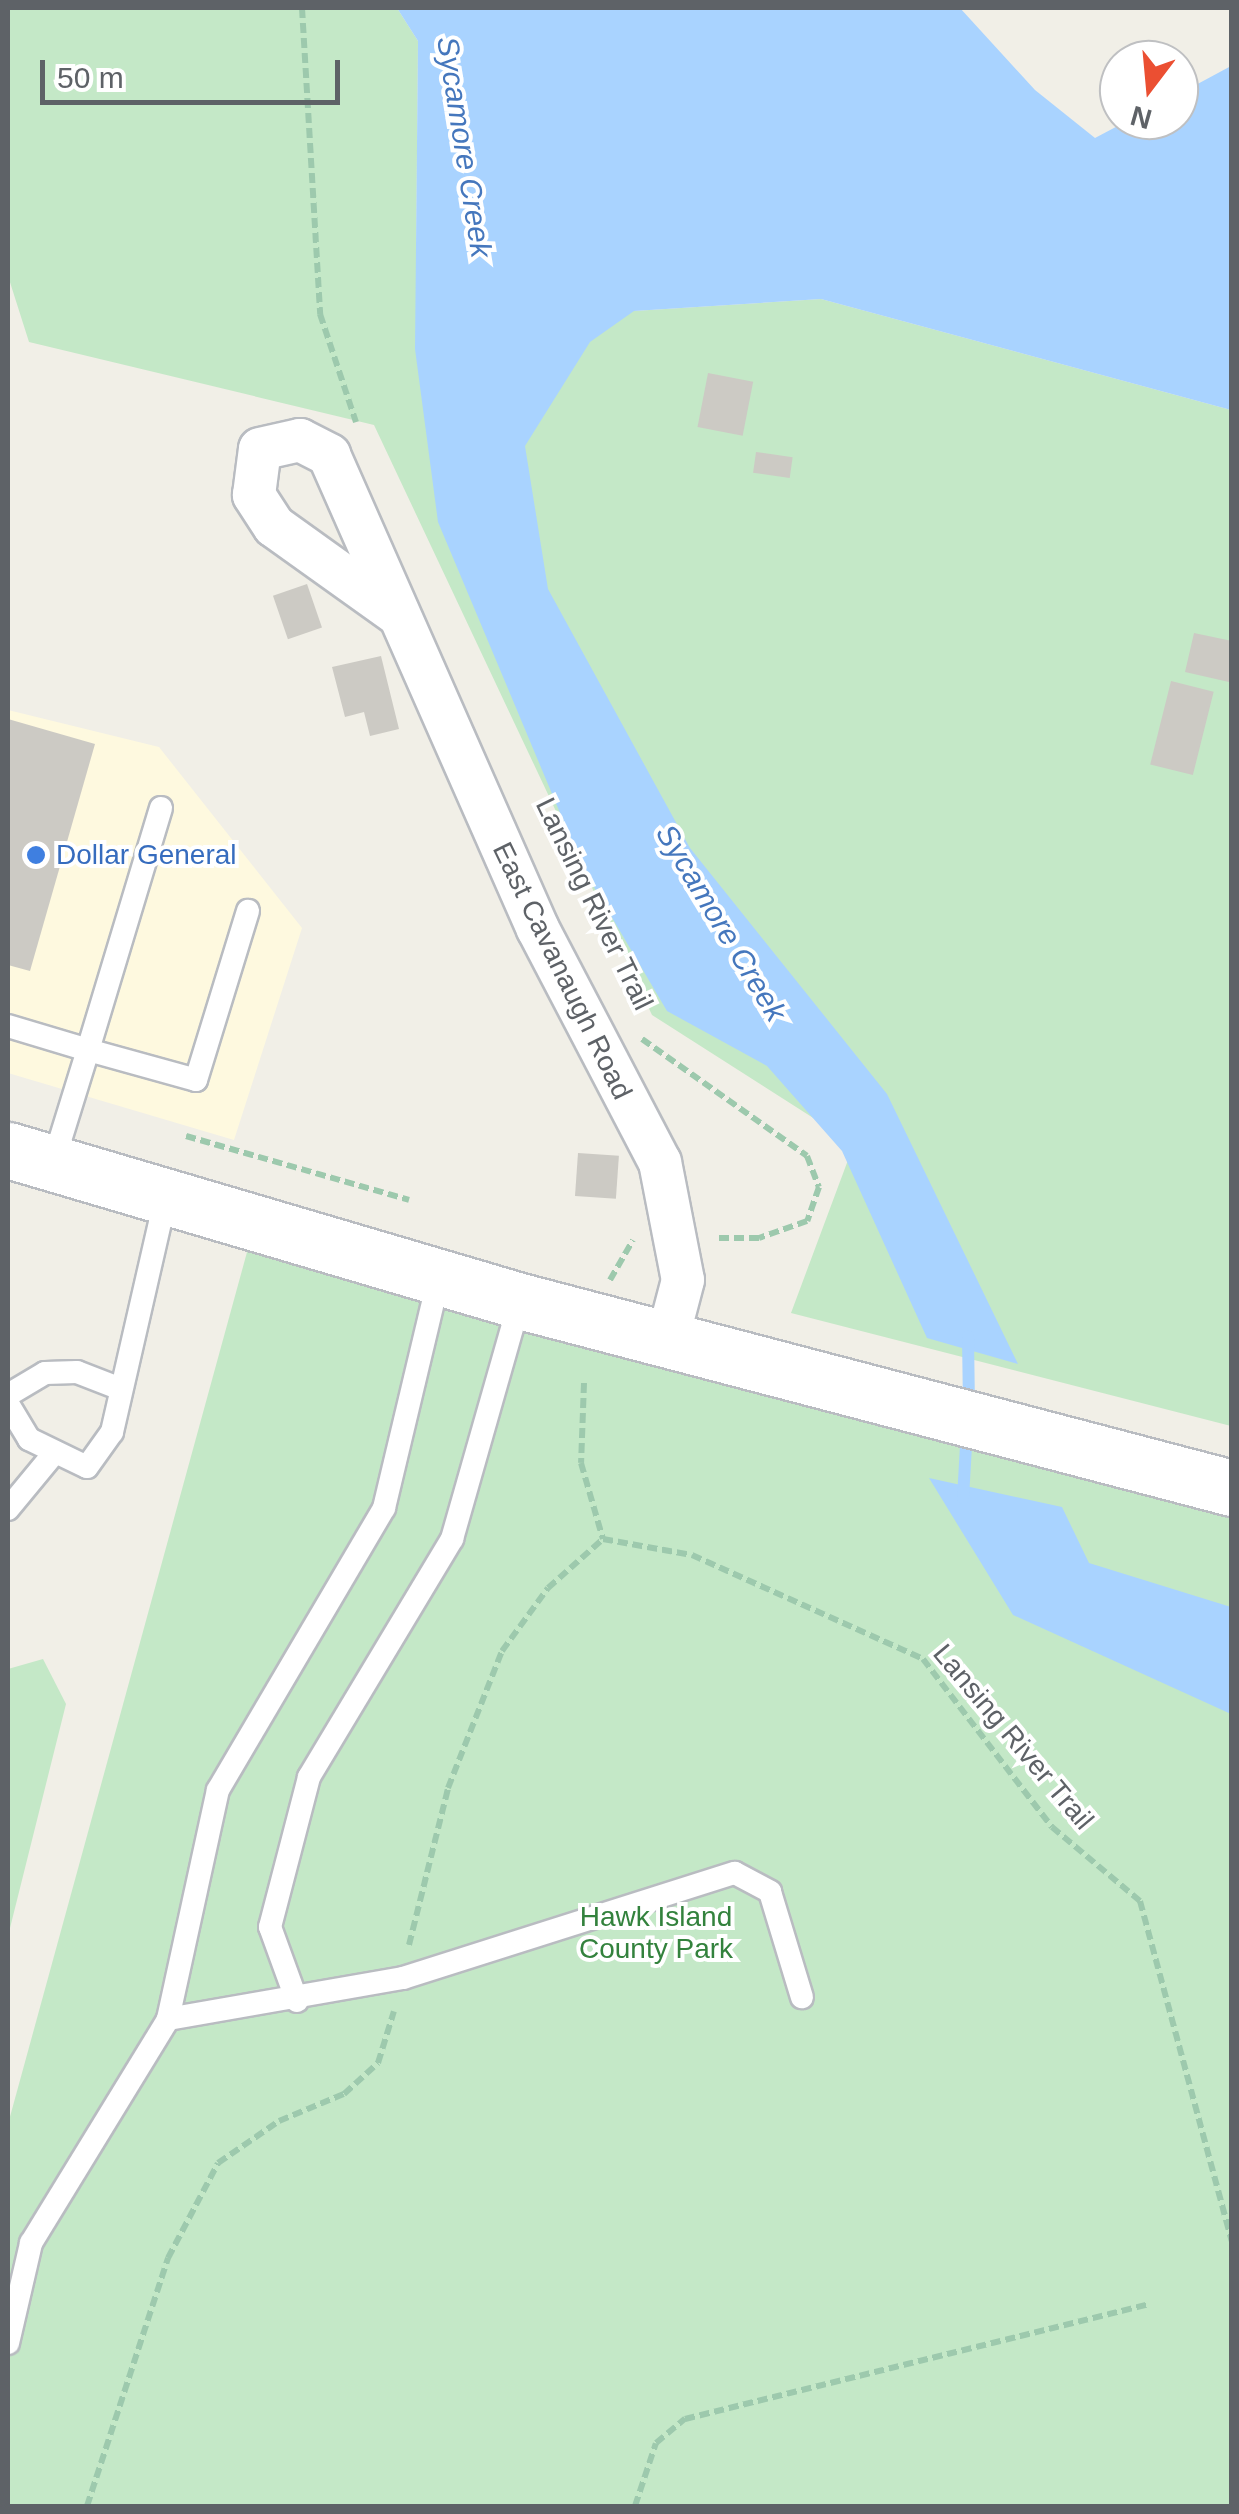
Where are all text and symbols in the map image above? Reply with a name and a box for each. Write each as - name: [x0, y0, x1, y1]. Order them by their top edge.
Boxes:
- water label: Sycamore Creek: [429, 34, 499, 260]
- scale bar: [45, 40, 345, 102]
- north arrow: [1099, 40, 1199, 140]
- text: 50 m: [57, 61, 124, 94]
- text: N: [1127, 100, 1155, 135]
- street label: Lansing River Trail: [528, 792, 660, 1016]
- water label: Sycamore Creek: [648, 818, 794, 1028]
- street label: East Cavanaugh Road: [485, 837, 639, 1105]
- place label: Dollar General: [56, 838, 237, 872]
- marker: Dollar General: [25, 844, 47, 866]
- street label: Lansing River Trail: [925, 1637, 1101, 1837]
- park label: Hawk Island County Park: [579, 1900, 733, 1966]

